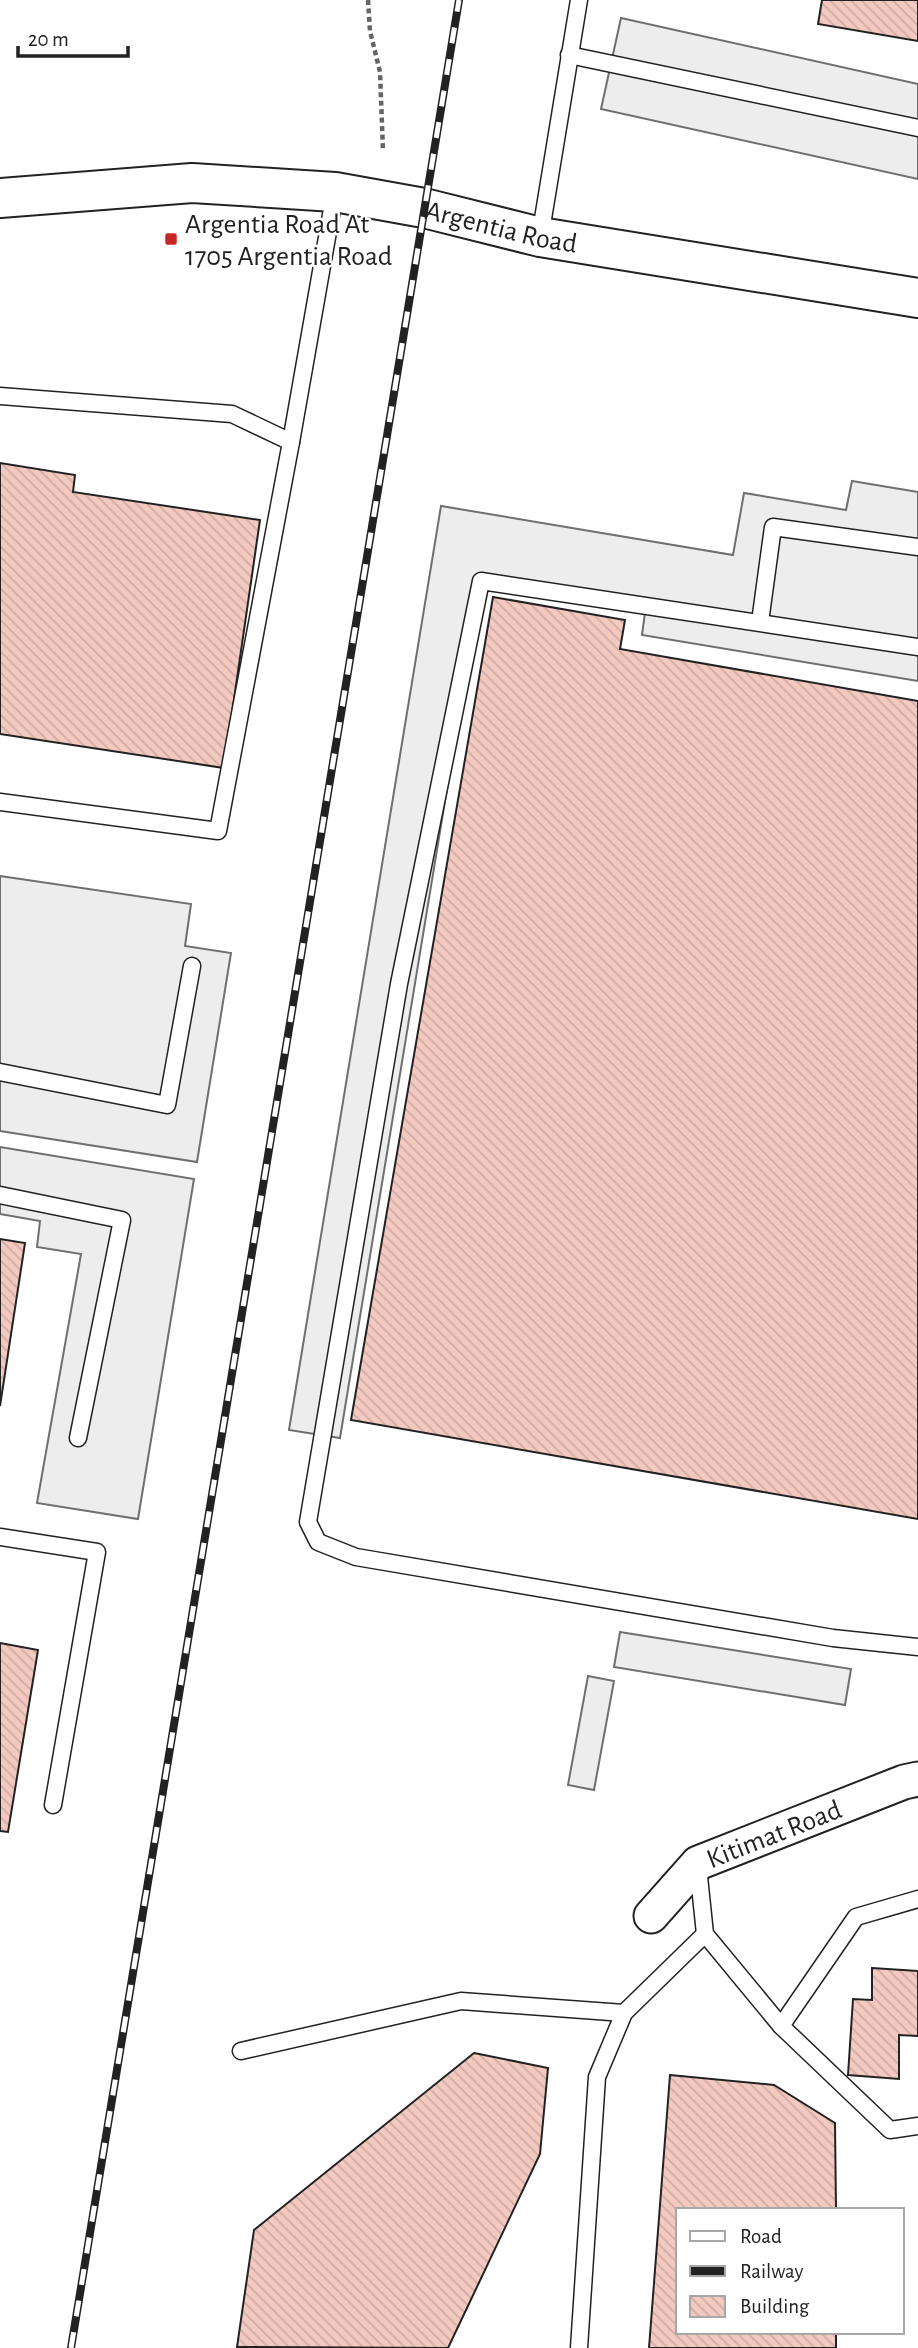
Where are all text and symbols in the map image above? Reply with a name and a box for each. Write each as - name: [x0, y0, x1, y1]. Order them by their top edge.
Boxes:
- scale bar: [18, 14, 128, 58]
- text: 20 m: [28, 29, 69, 50]
- street label: Argentia Road: [422, 197, 579, 259]
- place label: Argentia Road At 1705 Argentia Road: [185, 211, 392, 271]
- marker: Argentia Road At 1705 Argentia Road: [163, 231, 179, 247]
- street label: Kitimat Road: [703, 1796, 846, 1874]
- legend: [676, 2208, 904, 2334]
- text: Road: [740, 2226, 782, 2247]
- text: Railway: [740, 2261, 803, 2282]
- text: Building: [740, 2296, 810, 2317]

